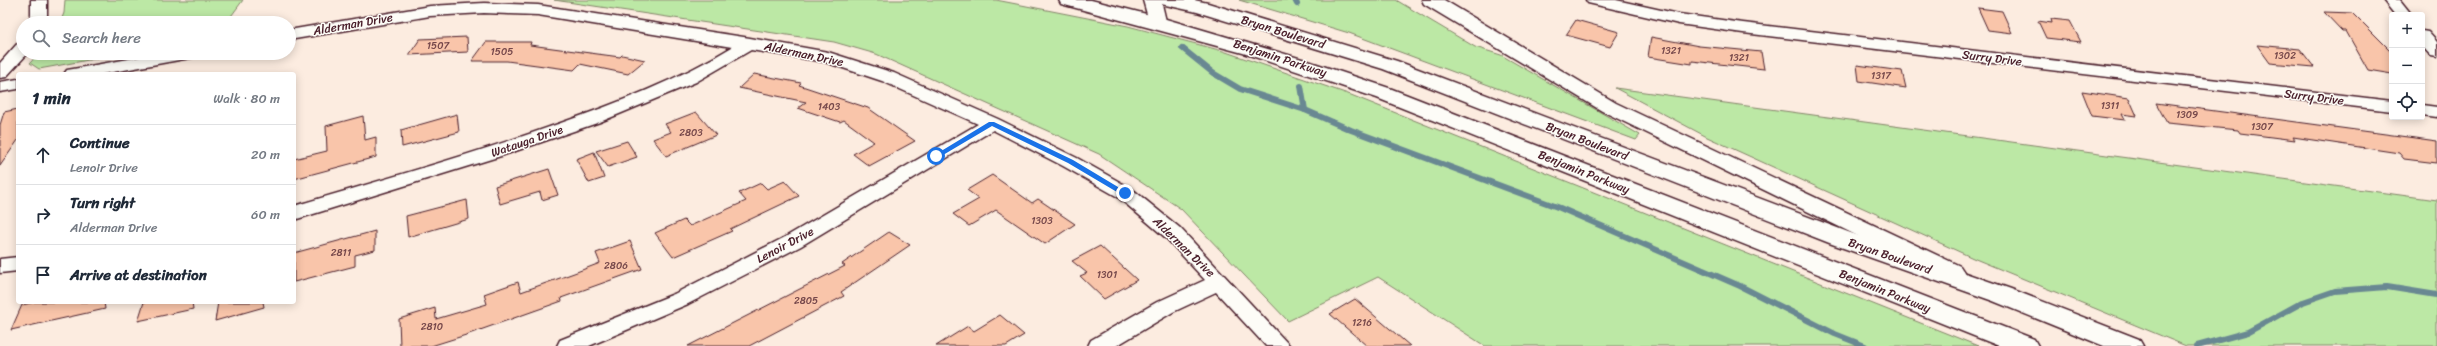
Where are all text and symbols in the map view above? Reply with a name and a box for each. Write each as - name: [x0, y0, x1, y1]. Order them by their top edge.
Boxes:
- street label: Alderman Drive: [310, 6, 395, 42]
- street label: Bryan Boulevard: [1238, 9, 1329, 56]
- map controls: [2389, 12, 2425, 120]
- button: +: [2389, 12, 2425, 48]
- search box: [16, 16, 296, 60]
- text: Search here: [62, 25, 141, 51]
- icon: search: [30, 27, 52, 49]
- street label: Benjamin Parkway: [1230, 32, 1330, 84]
- street label: Alderman Drive: [761, 35, 846, 73]
- house number: 1507: [427, 37, 451, 55]
- house number: 1321: [1661, 42, 1681, 60]
- house number: 1505: [491, 43, 513, 61]
- street label: Surry Drive: [1961, 43, 2023, 73]
- house number: 1302: [2274, 47, 2296, 65]
- button: −: [2389, 48, 2425, 84]
- house number: 1321: [1729, 49, 1749, 67]
- house number: 1317: [1871, 67, 1892, 85]
- street label: Surry Drive: [2283, 82, 2345, 112]
- text: 1 min: [32, 83, 71, 113]
- button: locate: [2389, 84, 2425, 120]
- text: Walk · 80 m: [213, 87, 280, 110]
- house number: 1311: [2101, 97, 2119, 115]
- house number: 1403: [818, 98, 841, 116]
- house number: 1309: [2176, 106, 2198, 124]
- street label: Bryan Boulevard: [1542, 115, 1633, 167]
- street label: Watauga Drive: [488, 118, 566, 164]
- house number: 1307: [2251, 118, 2274, 136]
- house number: 2803: [679, 124, 703, 142]
- text: Continue: [70, 130, 130, 156]
- text: 20 m: [251, 143, 280, 166]
- icon: ahead: [32, 144, 54, 166]
- street label: Benjamin Parkway: [1535, 144, 1634, 201]
- route start: [927, 147, 945, 165]
- text: Lenoir Drive: [70, 156, 138, 179]
- route end: [1116, 184, 1134, 202]
- text: Turn right: [70, 190, 135, 216]
- text: 60 m: [251, 203, 280, 226]
- icon: right: [32, 204, 54, 226]
- street label: Alderman Drive: [1147, 210, 1221, 283]
- house number: 1303: [1031, 212, 1053, 230]
- text: Alderman Drive: [70, 216, 157, 239]
- street label: Lenoir Drive: [752, 221, 818, 269]
- street label: Bryan Boulevard: [1845, 231, 1936, 281]
- house number: 2811: [331, 244, 351, 262]
- house number: 2806: [604, 257, 628, 275]
- text: Arrive at destination: [70, 262, 207, 288]
- street label: Benjamin Parkway: [1836, 263, 1935, 320]
- icon: arrive: [32, 264, 54, 286]
- house number: 1301: [1097, 266, 1117, 284]
- house number: 2805: [794, 292, 818, 310]
- house number: 1216: [1352, 314, 1372, 332]
- house number: 2810: [421, 318, 443, 336]

